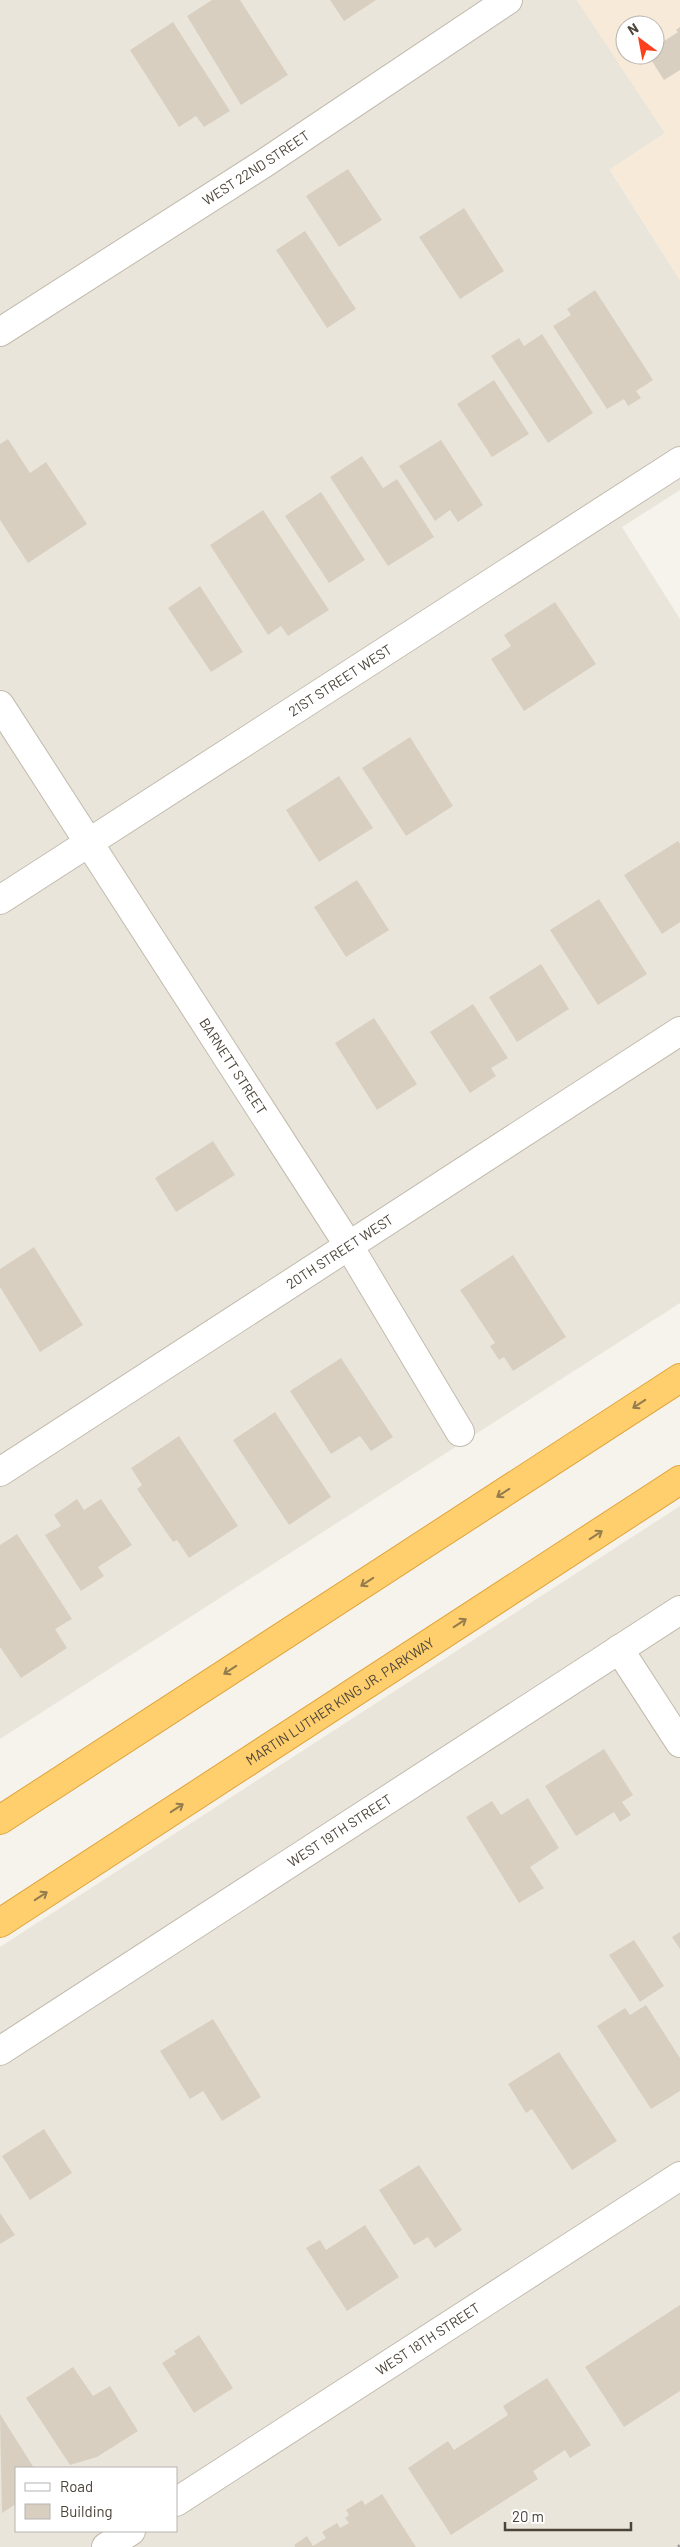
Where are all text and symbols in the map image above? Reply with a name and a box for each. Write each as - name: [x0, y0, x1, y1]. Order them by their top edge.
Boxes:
- north arrow: [615, 15, 665, 65]
- text: N: [624, 19, 641, 38]
- street label: WEST 22ND STREET: [199, 126, 312, 209]
- street label: 21ST STREET WEST: [285, 640, 395, 719]
- street label: BARNETT STREET: [196, 1015, 271, 1118]
- street label: 20TH STREET WEST: [283, 1210, 396, 1292]
- one-way arrow: [632, 1399, 646, 1410]
- one-way arrow: [496, 1488, 510, 1498]
- one-way arrow: [588, 1529, 602, 1539]
- one-way arrow: [360, 1577, 374, 1587]
- one-way arrow: [452, 1618, 466, 1628]
- street label: MARTIN LUTHER KING JR. PARKWAY: [242, 1633, 437, 1769]
- one-way arrow: [224, 1665, 238, 1675]
- street label: WEST 19TH STREET: [284, 1790, 395, 1870]
- one-way arrow: [170, 1802, 184, 1813]
- one-way arrow: [34, 1891, 48, 1902]
- street label: WEST 18TH STREET: [372, 2299, 483, 2379]
- legend: [15, 2467, 178, 2532]
- text: Road: [60, 2477, 93, 2495]
- scale bar: [505, 2500, 631, 2532]
- text: Building: [60, 2502, 113, 2520]
- text: 20 m: [512, 2507, 544, 2525]

